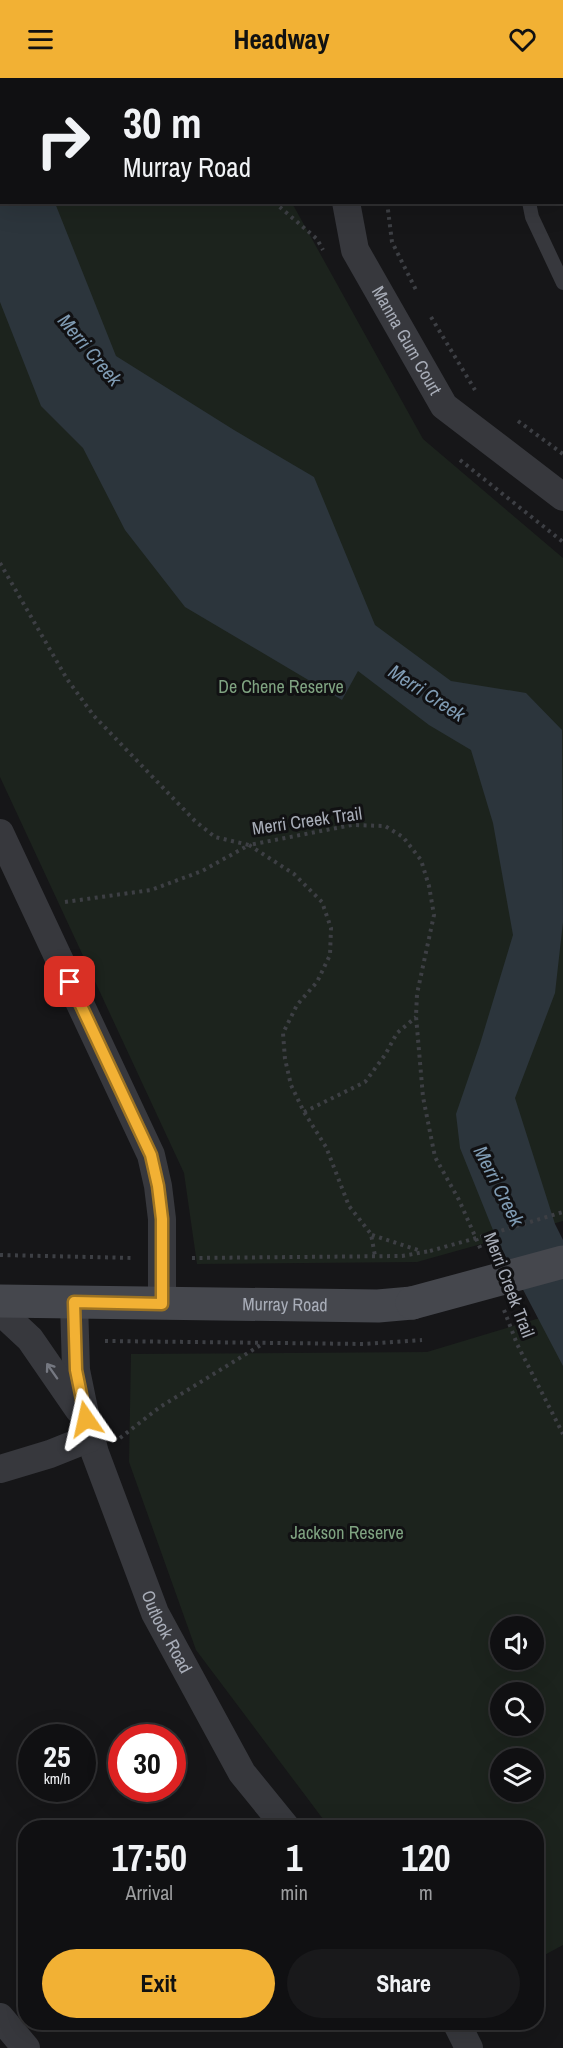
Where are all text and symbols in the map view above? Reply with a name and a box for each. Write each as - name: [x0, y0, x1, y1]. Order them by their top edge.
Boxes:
- text: Headway: [234, 21, 330, 57]
- icon: menu: [24, 23, 57, 56]
- icon: heart: [506, 23, 539, 56]
- text: 30 m: [123, 95, 202, 151]
- icon: right: [24, 102, 102, 180]
- text: Murray Road: [123, 149, 251, 185]
- street label: Manna Gum Court: [366, 281, 448, 399]
- water label: Merri Creek: [52, 308, 129, 392]
- water label: Merri Creek: [384, 658, 472, 728]
- park label: De Chene Reserve: [218, 674, 344, 699]
- street label: Merri Creek Trail: [250, 800, 364, 841]
- pin: [44, 956, 95, 1007]
- icon: arrive: [53, 965, 86, 998]
- water label: Merri Creek: [468, 1141, 531, 1231]
- street label: Merri Creek Trail: [478, 1229, 541, 1341]
- street label: Murray Road: [242, 1291, 328, 1317]
- one-way arrow: [46, 1364, 58, 1380]
- position arrow: [54, 1387, 118, 1451]
- park label: Jackson Reserve: [290, 1520, 404, 1545]
- street label: Outlook Road: [136, 1587, 198, 1678]
- map controls: [490, 1616, 544, 1802]
- button: sound: [490, 1616, 544, 1670]
- button: search: [490, 1682, 544, 1736]
- speed limit sign: 30: [108, 1724, 186, 1802]
- text: 25: [43, 1736, 71, 1776]
- button: layers: [490, 1748, 544, 1802]
- text: km/h: [44, 1768, 70, 1789]
- text: 17:50: [111, 1834, 187, 1882]
- text: 1: [286, 1834, 302, 1882]
- text: 120: [401, 1834, 451, 1882]
- text: Arrival: [126, 1879, 173, 1906]
- text: min: [280, 1879, 308, 1906]
- text: m: [419, 1879, 433, 1906]
- button: Exit: [42, 1949, 275, 2018]
- button: Share: [287, 1949, 520, 2018]

